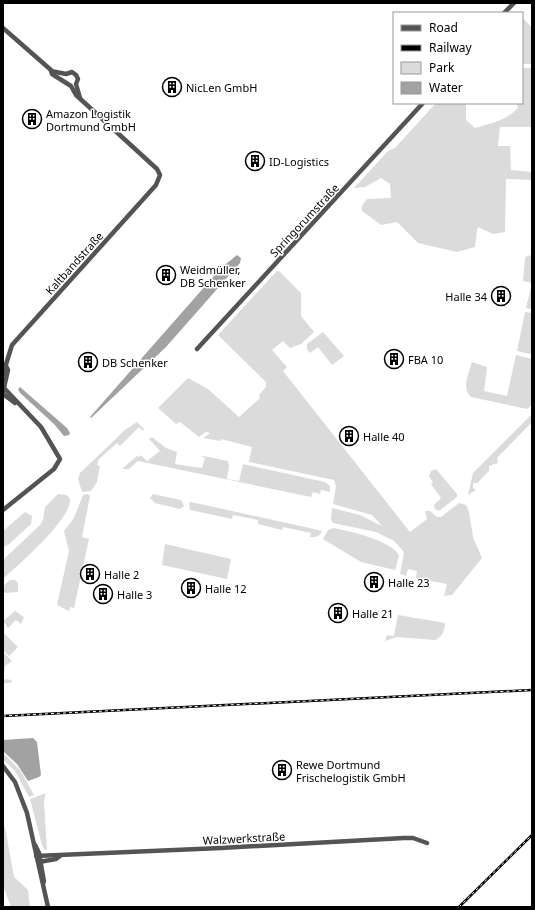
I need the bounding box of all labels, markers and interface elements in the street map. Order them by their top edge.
legend [393,12,523,104]
text: Road [429,19,458,36]
text: Railway [429,39,473,56]
text: Park [429,59,455,76]
building icon: NicLen GmbH [161,76,183,98]
text: Water [429,79,463,96]
place label: NicLen GmbH [186,80,257,95]
place label: Amazon Logistik Dortmund GmbH [46,106,136,134]
building icon: Amazon Logistik Dortmund GmbH [21,108,43,130]
building icon: ID-Logistics [244,150,266,172]
place label: ID-Logistics [269,154,329,169]
street label: Springorumstraße [266,180,342,260]
street label: Kaltbandstraße [42,229,106,297]
place label: Weidmüller, DB Schenker [180,262,246,290]
building icon: Weidmüller, DB Schenker [155,264,177,286]
building icon: Halle 34 [490,285,512,307]
place label: Halle 34 [445,289,488,304]
building icon: FBA 10 [383,348,405,370]
building icon: DB Schenker [77,351,99,373]
place label: FBA 10 [408,352,443,367]
place label: DB Schenker [102,355,168,370]
building icon: Halle 40 [338,425,360,447]
place label: Halle 40 [363,429,405,444]
building icon: Halle 2 [79,563,101,585]
place label: Halle 2 [104,567,139,582]
building icon: Halle 23 [363,571,385,593]
place label: Halle 23 [388,575,430,590]
building icon: Halle 12 [180,577,202,599]
place label: Halle 12 [205,581,247,596]
building icon: Halle 3 [92,583,114,605]
place label: Halle 3 [117,587,152,602]
building icon: Halle 21 [327,602,349,624]
place label: Halle 21 [352,606,394,621]
place label: Rewe Dortmund Frischelogistik GmbH [296,757,406,785]
building icon: Rewe Dortmund Frischelogistik GmbH [271,759,293,781]
street label: Walzwerkstraße [202,828,286,848]

